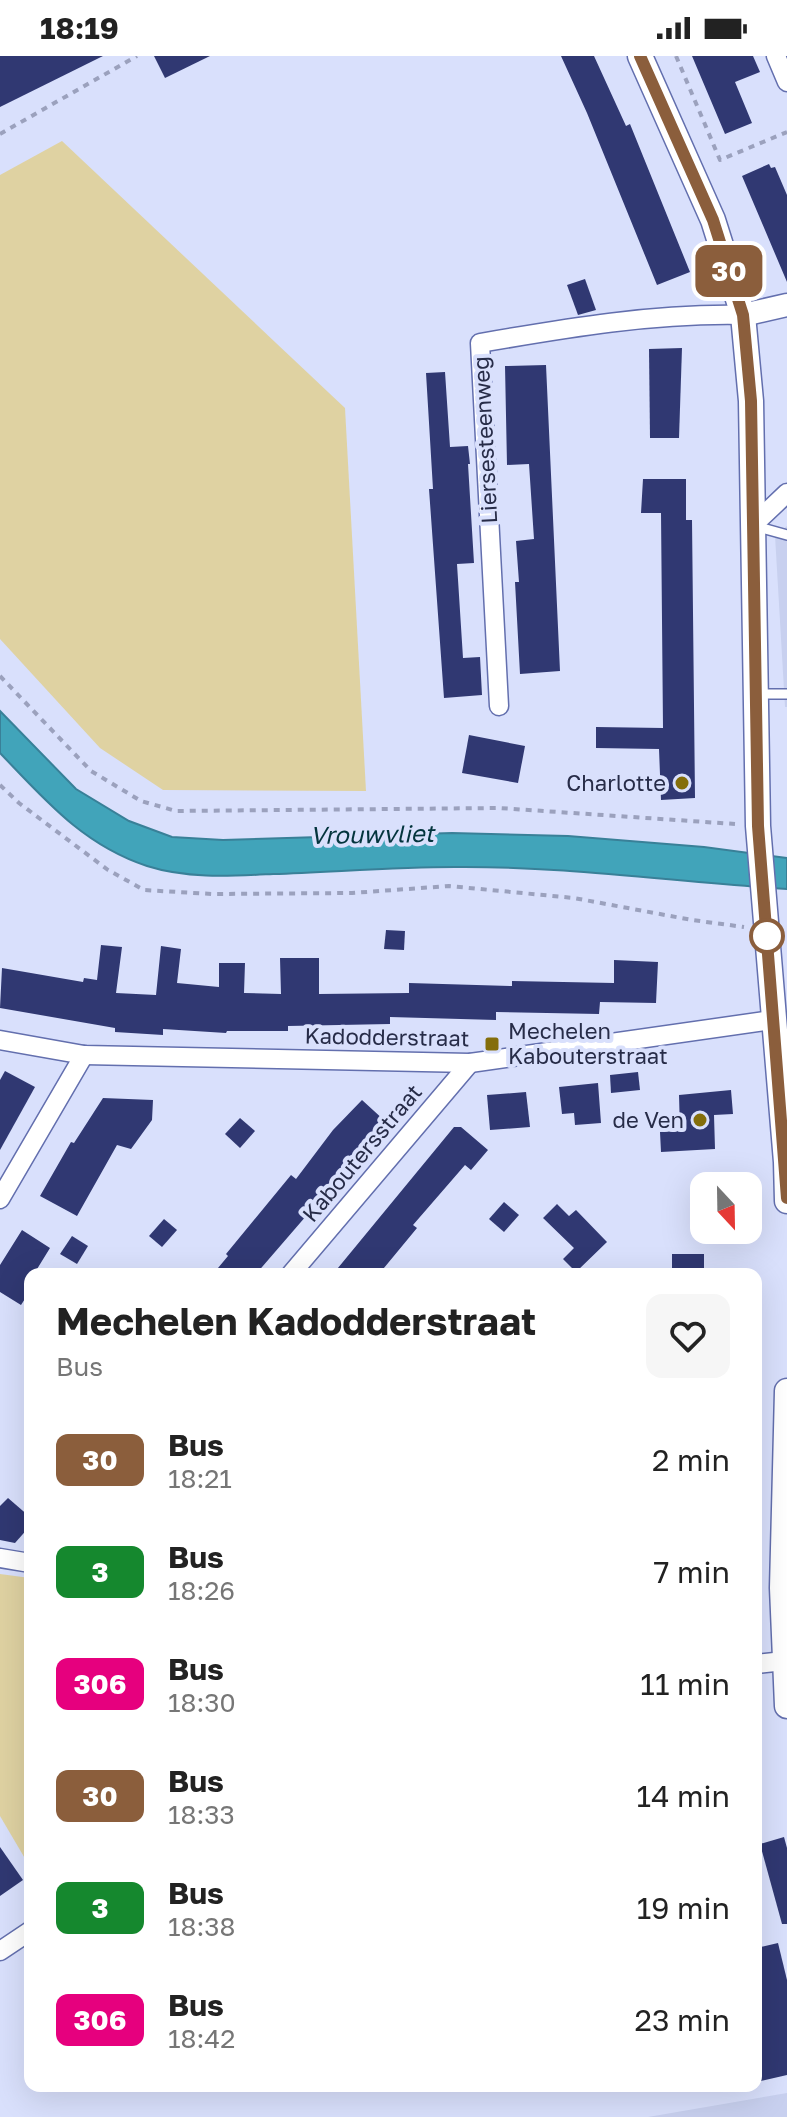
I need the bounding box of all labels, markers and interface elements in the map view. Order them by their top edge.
text: 18:19 [40,10,119,46]
line badge: 30 [693,245,765,297]
text: 30 [711,254,747,287]
street label: Liersesteenweg [467,356,502,524]
place label: Charlotte [566,769,666,796]
marker: Charlotte [673,774,691,792]
water label: Vrouwvliet [310,818,437,849]
unlabelled marker [750,919,784,953]
place label: Mechelen Kabouterstraat [508,1017,668,1069]
street label: Kadodderstraat [304,1022,470,1051]
marker: Mechelen Kabouterstraat [483,1035,501,1053]
street label: Kaboutersstraat [296,1078,427,1227]
place label: de Ven [612,1106,684,1133]
marker: de Ven [691,1111,709,1129]
north arrow [690,1172,762,1244]
map controls [690,1172,762,1244]
button: heart [646,1294,730,1378]
text: Mechelen Kadodderstraat [56,1298,536,1343]
text: Bus [56,1351,103,1382]
text: Bus [168,1427,224,1463]
text: 2 min [652,1442,730,1478]
text: 30 [82,1443,118,1476]
text: 18:21 [168,1463,232,1494]
text: Bus [168,1539,224,1575]
text: 7 min [654,1554,730,1590]
text: 3 [91,1555,109,1588]
text: 18:26 [168,1575,235,1606]
text: Bus [168,1651,224,1687]
text: 11 min [640,1666,730,1702]
text: 306 [73,1667,127,1700]
text: 18:30 [168,1687,236,1718]
text: Bus [168,1763,224,1799]
text: 14 min [637,1778,730,1814]
text: 30 [82,1779,118,1812]
text: 18:33 [168,1799,235,1830]
text: Bus [168,1875,224,1911]
text: 19 min [637,1890,730,1926]
text: 3 [91,1891,109,1924]
text: 18:38 [168,1911,235,1942]
text: Bus [168,1987,224,2023]
text: 23 min [635,2002,730,2038]
text: 306 [73,2003,127,2036]
text: 18:42 [168,2023,235,2054]

